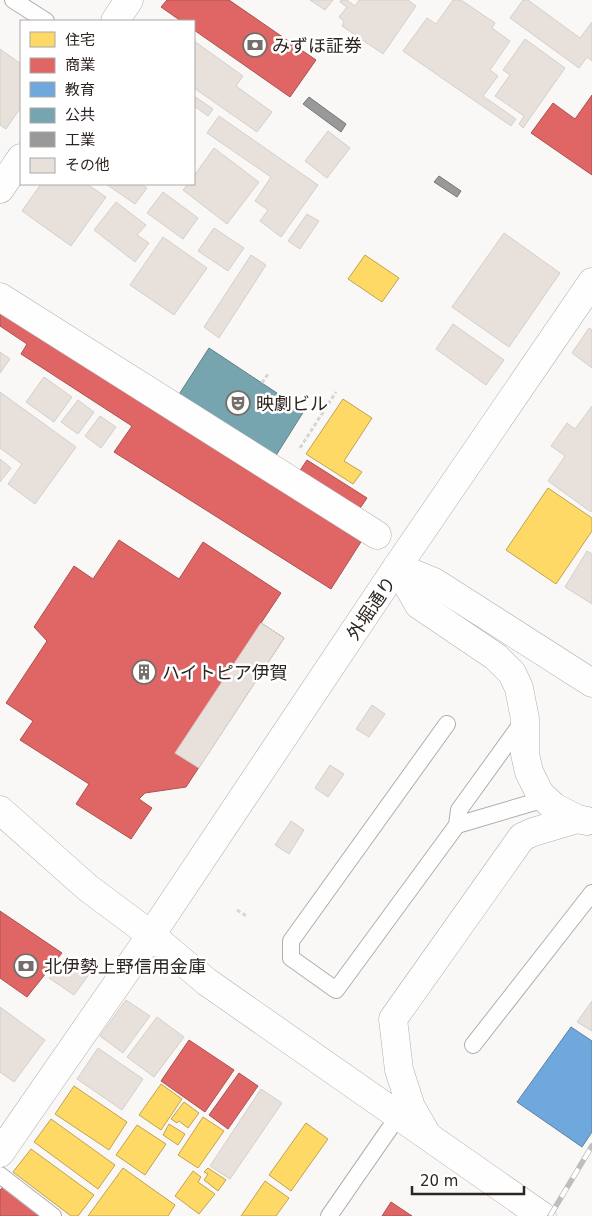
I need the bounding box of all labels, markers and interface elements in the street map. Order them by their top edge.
legend [20,20,195,185]
text: 住宅 [65,31,95,49]
bank icon: みずほ証券 [242,32,268,58]
place label: みずほ証券 [272,35,362,56]
text: 商業 [65,56,95,74]
text: 教育 [65,81,95,99]
text: 公共 [65,106,95,124]
text: 工業 [65,131,95,149]
text: その他 [65,156,110,174]
theatre icon: 映劇ビル [225,390,251,416]
place label: 映劇ビル [256,393,328,414]
street label: 外堀通り [342,572,400,644]
building icon: ハイトピア伊賀 [131,659,157,685]
place label: ハイトピア伊賀 [162,662,288,683]
bank icon: 北伊勢上野信用金庫 [13,953,39,979]
place label: 北伊勢上野信用金庫 [44,956,206,977]
scale bar [412,1164,524,1196]
text: 20 m [420,1172,458,1190]

